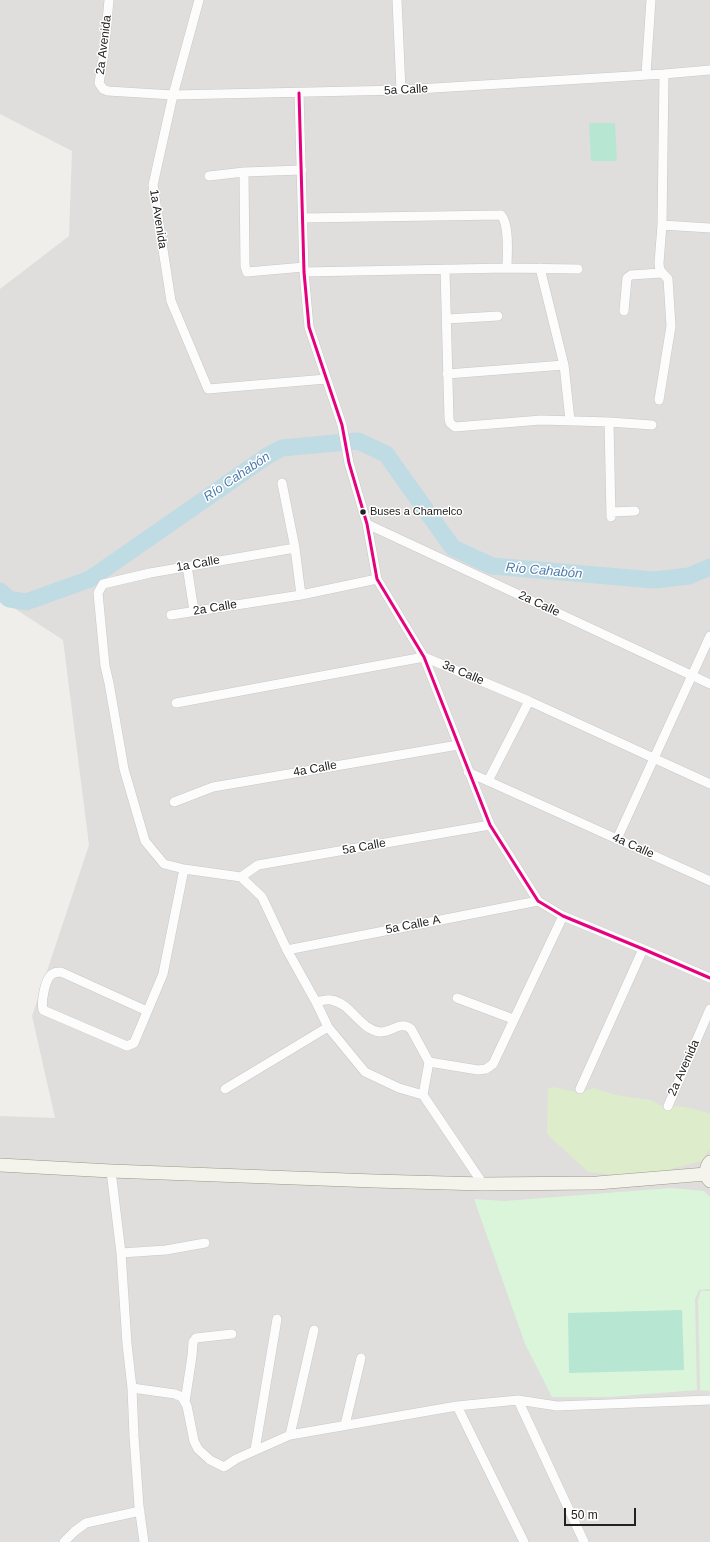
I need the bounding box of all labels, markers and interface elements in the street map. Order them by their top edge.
street label: 2a Avenida [93,14,115,76]
street label: 5a Calle [384,82,428,98]
street label: 1a Avenida [146,188,170,250]
water label: Río Cahabón [201,449,273,505]
place label: Buses a Chamelco [370,505,462,519]
marker: Buses a Chamelco [358,507,368,517]
street label: 1a Calle [175,553,221,575]
water label: Río Cahabón [505,560,583,582]
street label: 2a Calle [516,588,562,620]
street label: 2a Calle [192,597,238,619]
street label: 3a Calle [440,658,486,688]
street label: 4a Calle [292,758,338,780]
street label: 4a Calle [610,830,656,862]
street label: 5a Calle [341,836,387,858]
street label: 5a Calle A [384,913,442,937]
street label: 2a Avenida [665,1038,703,1098]
scale bar [566,1500,638,1526]
text: 50 m [571,1508,598,1522]

